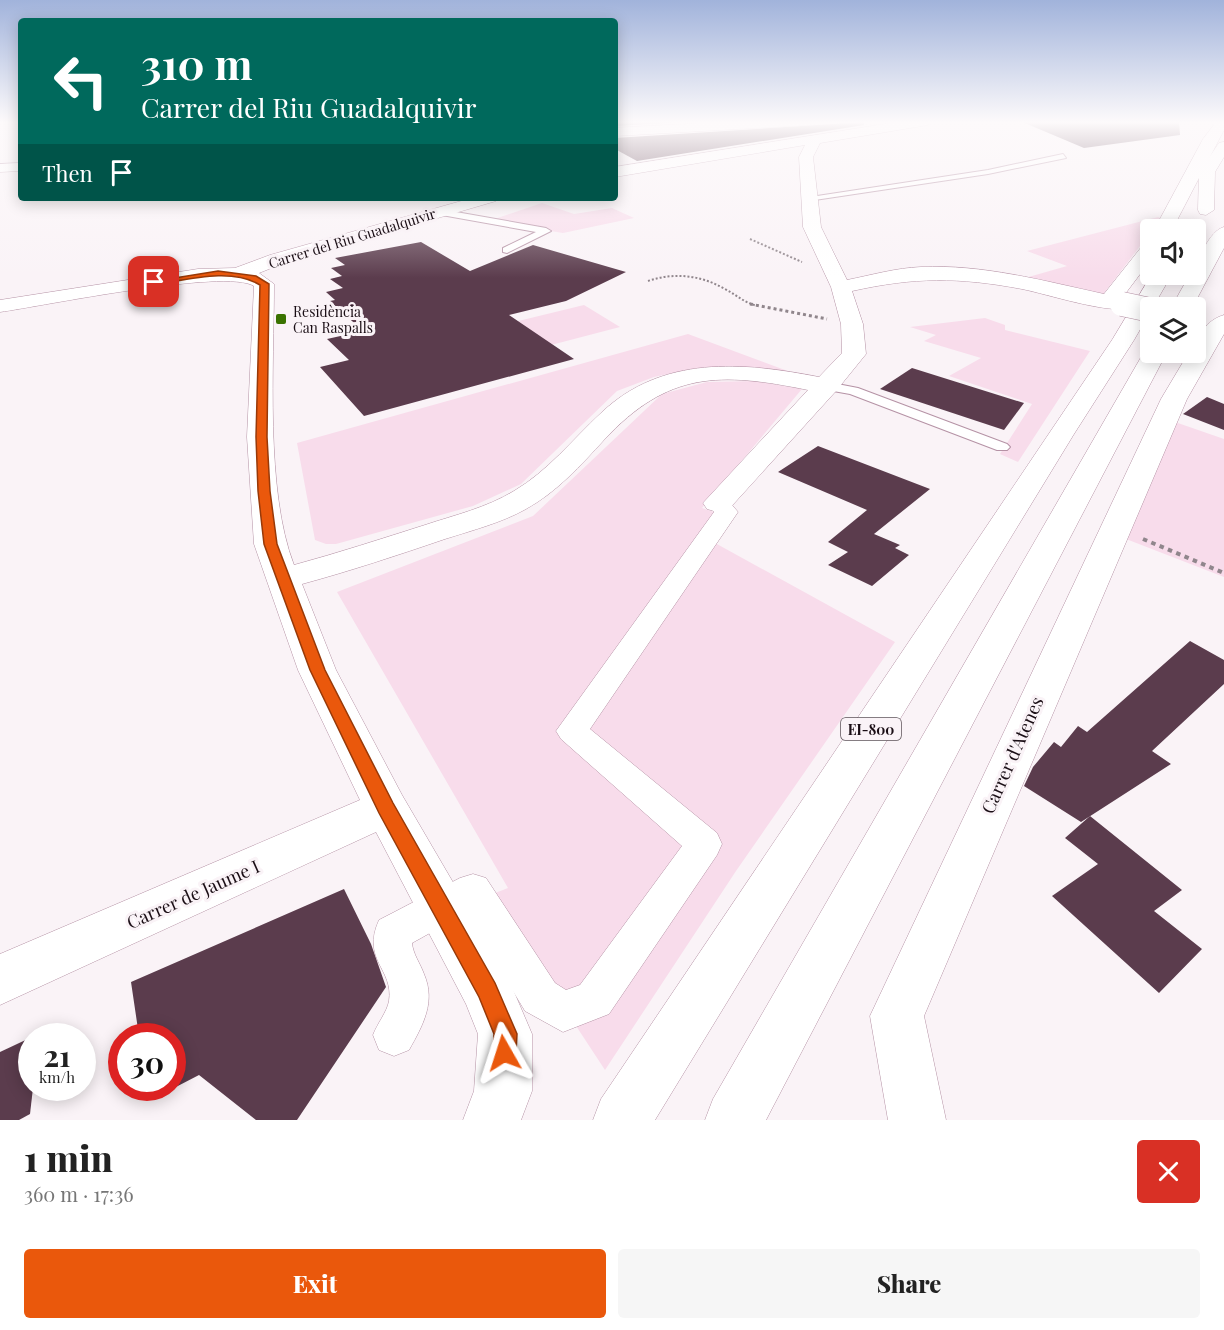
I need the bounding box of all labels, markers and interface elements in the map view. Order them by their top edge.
text: 310 m [141,35,252,91]
icon: left [42,42,120,120]
text: Carrer del Riu Guadalquivir [141,89,477,125]
icon: arrive [105,156,138,189]
text: Then [42,158,93,188]
street label: Carrer del Riu Guadalquivir [266,203,439,273]
map controls [1140,219,1206,363]
button: sound [1140,219,1206,285]
pin [128,256,179,307]
icon: arrive [137,265,170,298]
button: layers [1140,297,1206,363]
place label: Residència Can Raspalls [293,302,373,337]
marker: Residència Can Raspalls [274,312,288,326]
street label: Carrer d'Atenes [975,693,1049,817]
road number: EI-800 [841,718,901,740]
street label: Carrer de Jaume I [123,854,263,934]
position arrow [472,1021,536,1085]
speed limit sign: 30 [108,1023,186,1101]
text: 21 [43,1035,71,1075]
text: km/h [39,1067,75,1087]
text: 1 min [24,1133,113,1181]
button: close [1137,1140,1200,1203]
text: 360 m · 17:36 [24,1180,134,1207]
button: Exit [24,1249,606,1318]
button: Share [618,1249,1200,1318]

